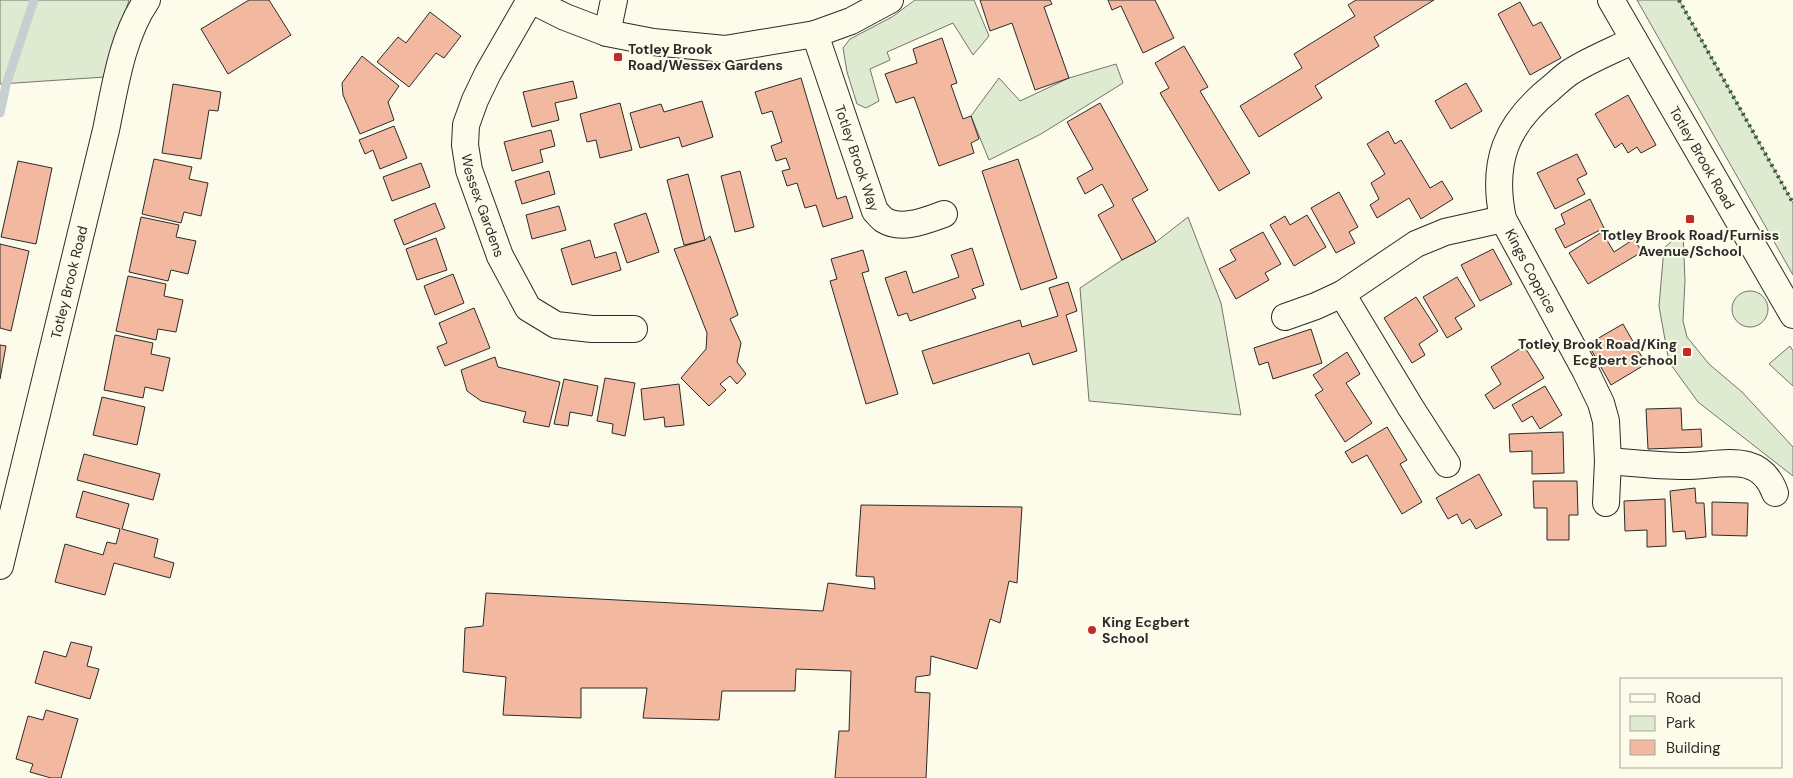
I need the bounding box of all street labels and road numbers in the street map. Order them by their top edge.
street label: Totley Brook Way [831,102,884,214]
street label: Totley Brook Road [1665,103,1739,212]
street label: Wessex Gardens [458,153,509,260]
street label: Totley Brook Road [47,224,91,341]
street label: Kings Coppice [1501,226,1561,316]

